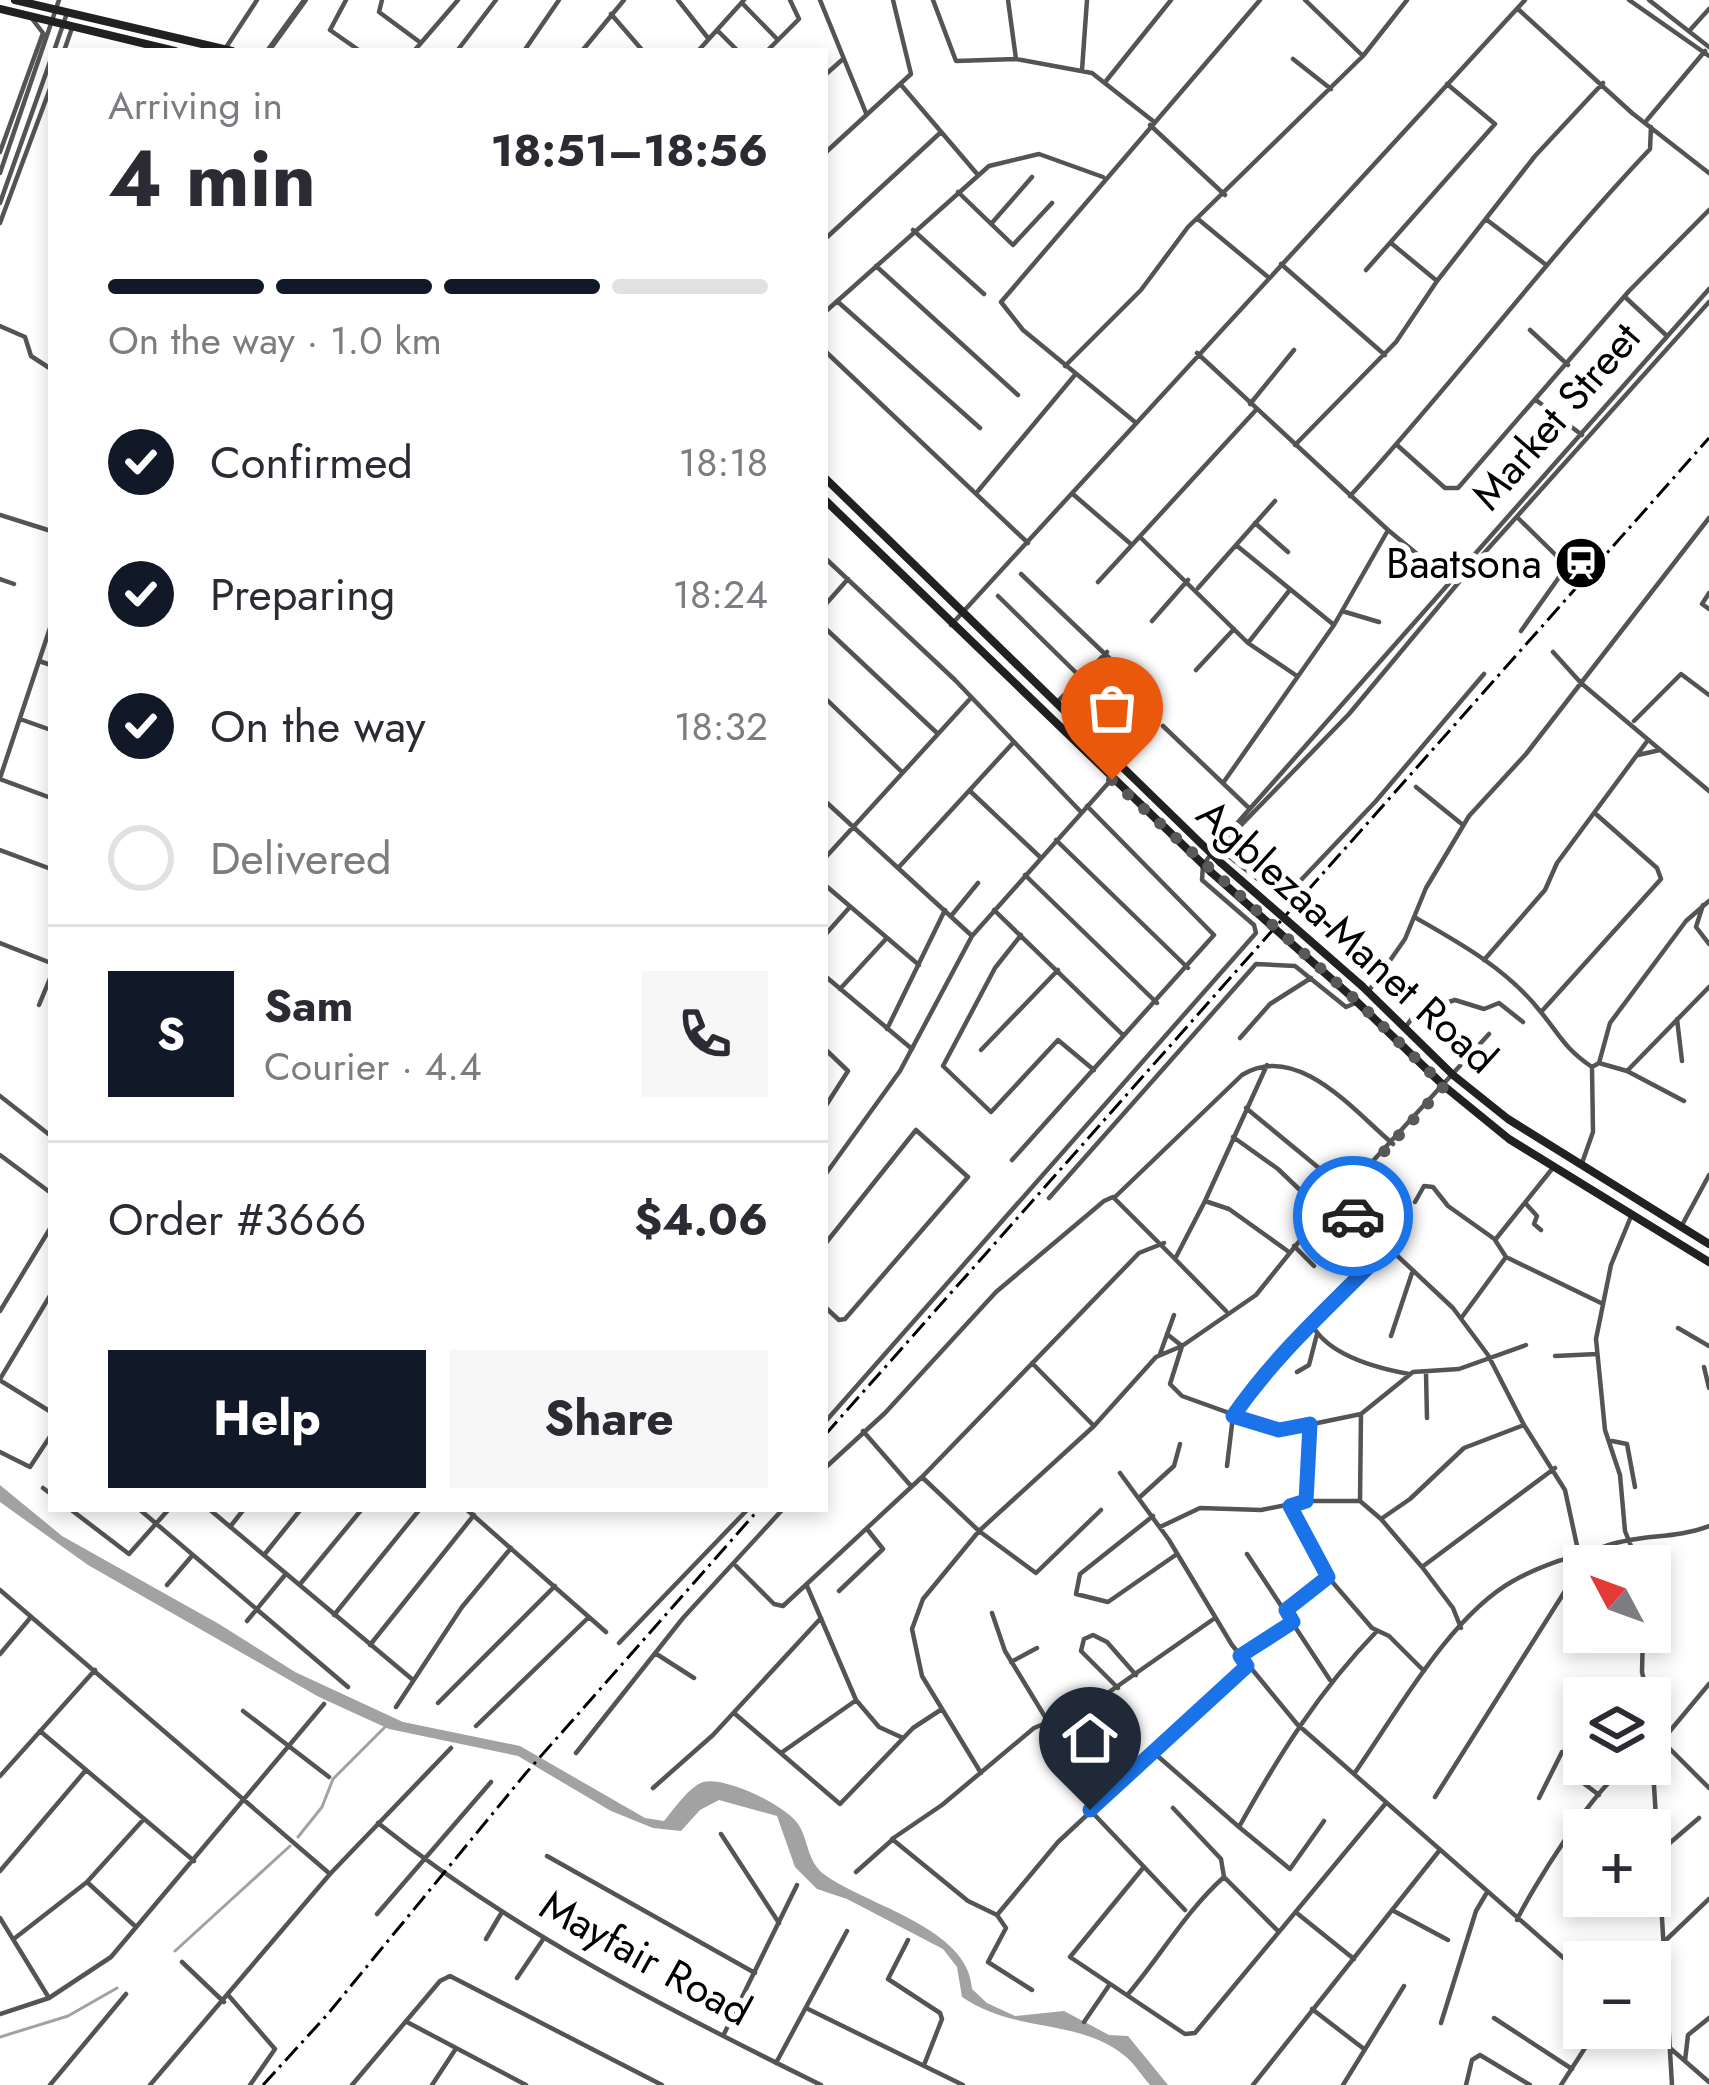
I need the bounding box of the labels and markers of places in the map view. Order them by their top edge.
place label: Baatsona [1386,533,1542,594]
station icon: Baatsona [1553,535,1609,591]
pin [1061,657,1163,780]
pin [1039,1687,1141,1810]

